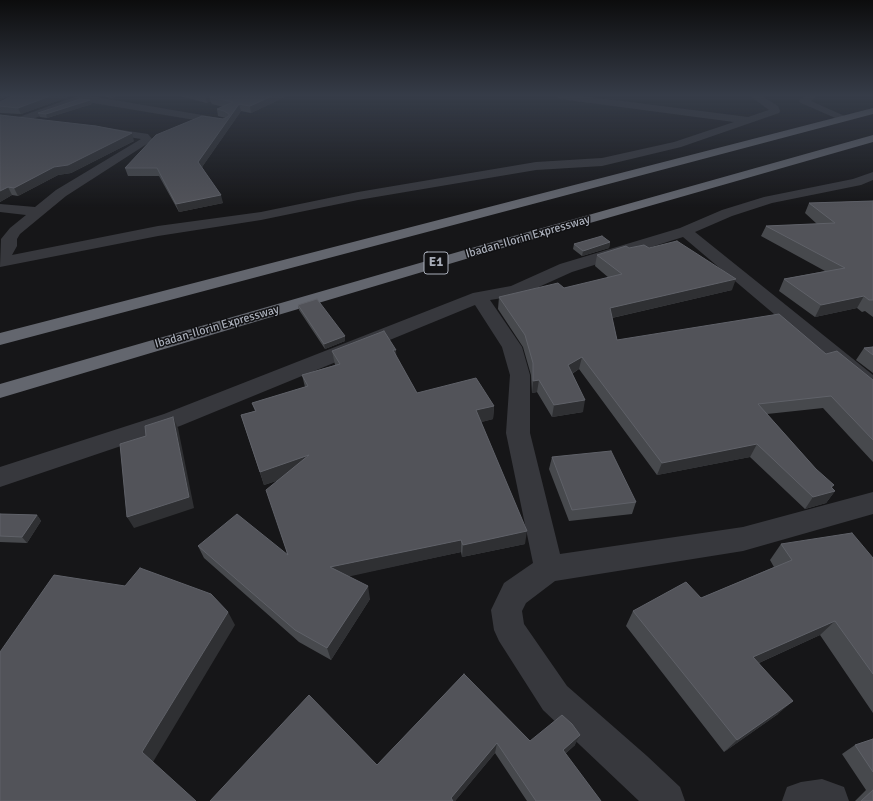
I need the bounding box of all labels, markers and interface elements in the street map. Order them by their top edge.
street label: Ibadan-Ilorin Expressway [464,212,592,262]
road number: E1 [424,252,448,274]
street label: Ibadan-Ilorin Expressway [153,302,281,352]

